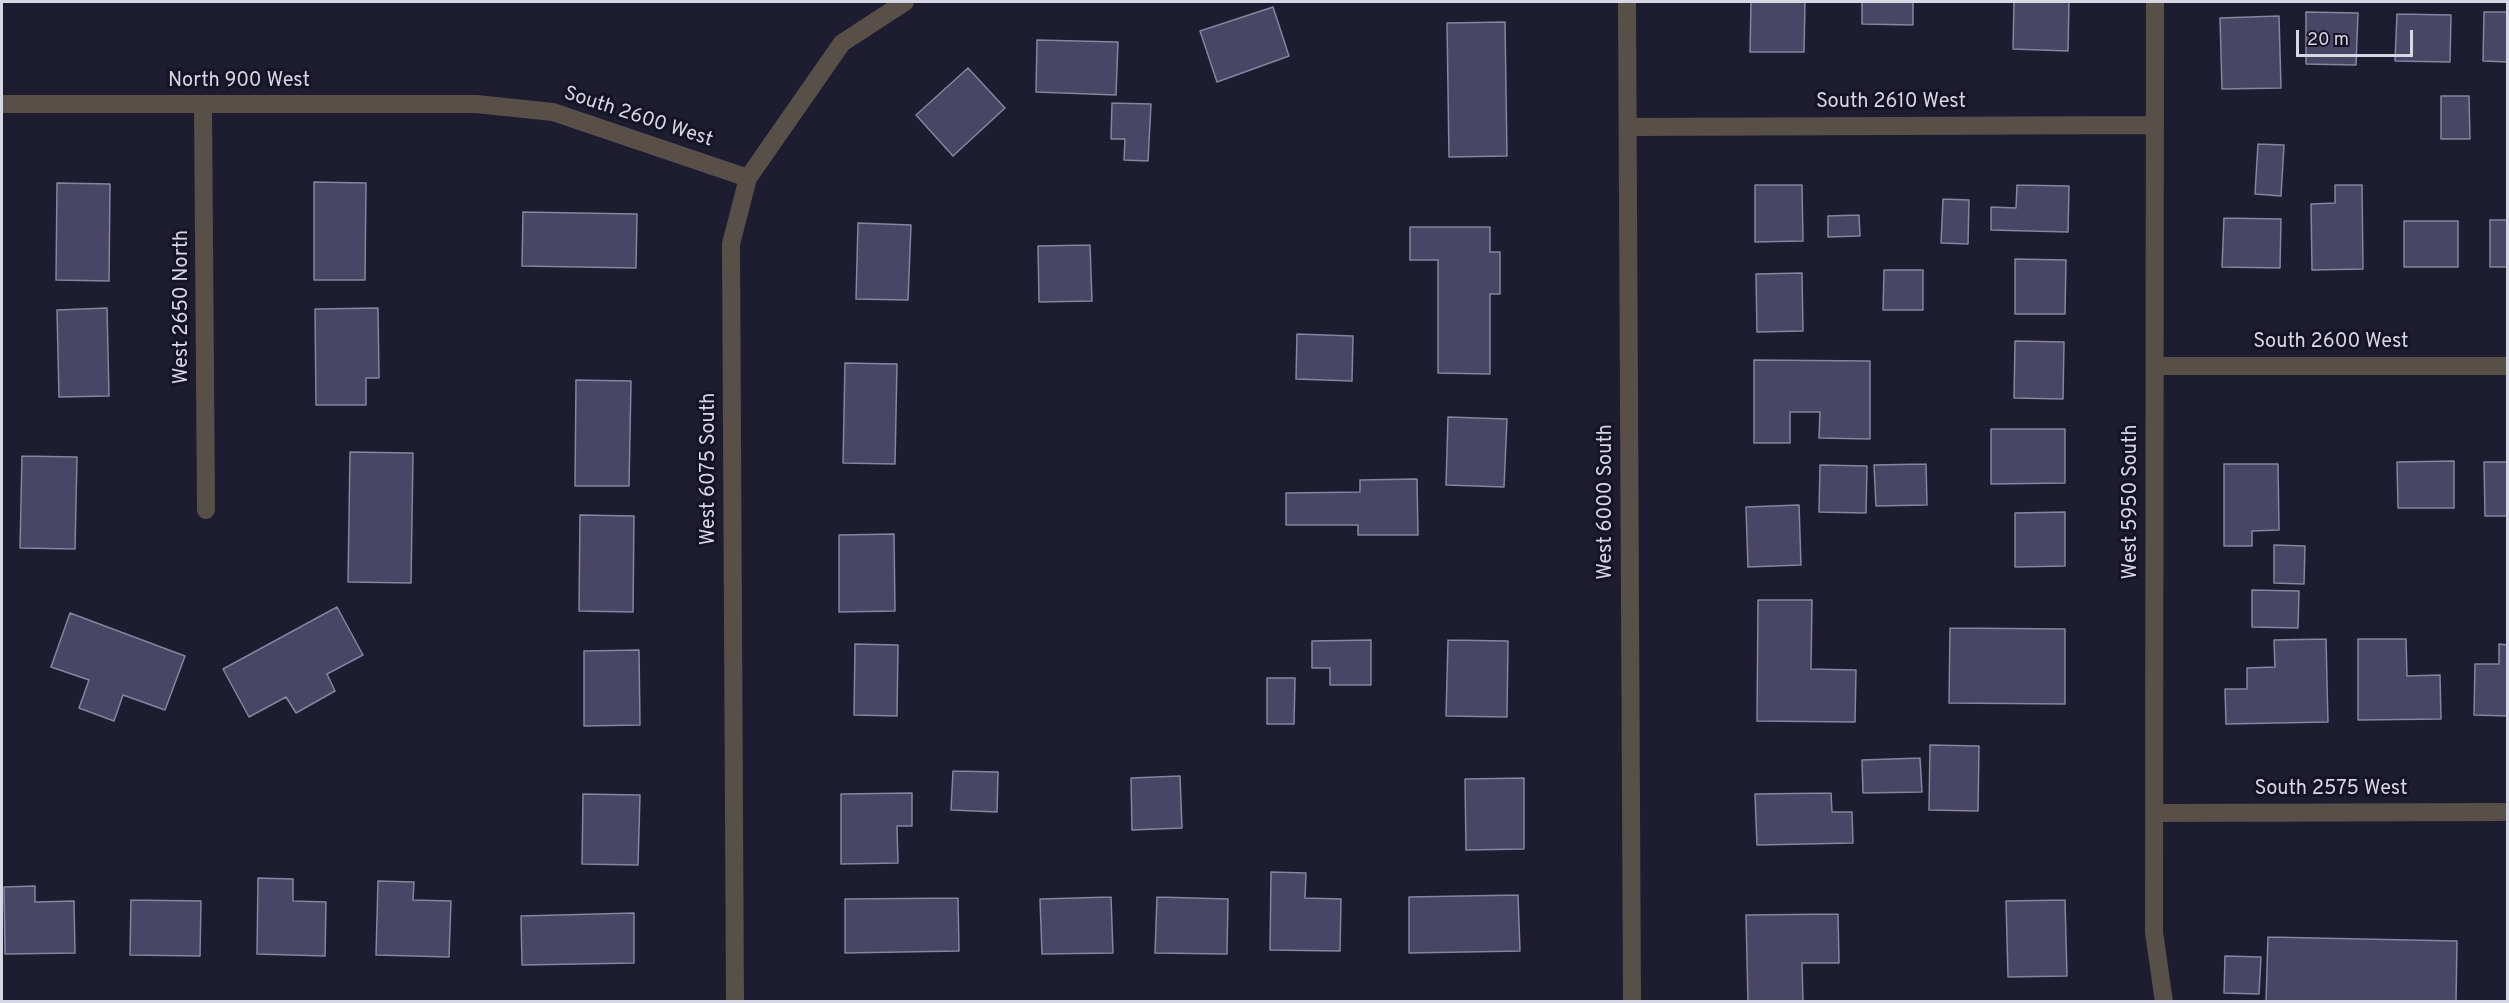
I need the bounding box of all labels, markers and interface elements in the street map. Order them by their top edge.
scale bar [2299,18,2416,56]
text: 20 m [2307,29,2349,52]
street label: North 900 West [168,70,310,94]
street label: South 2600 West [560,83,716,153]
street label: South 2610 West [1816,91,1966,115]
street label: West 2650 North [171,230,195,384]
street label: South 2600 West [2253,331,2409,355]
street label: West 6075 South [698,393,722,545]
street label: West 6000 South [1595,424,1619,580]
street label: West 5950 South [2120,425,2144,579]
street label: South 2575 West [2255,778,2407,802]

